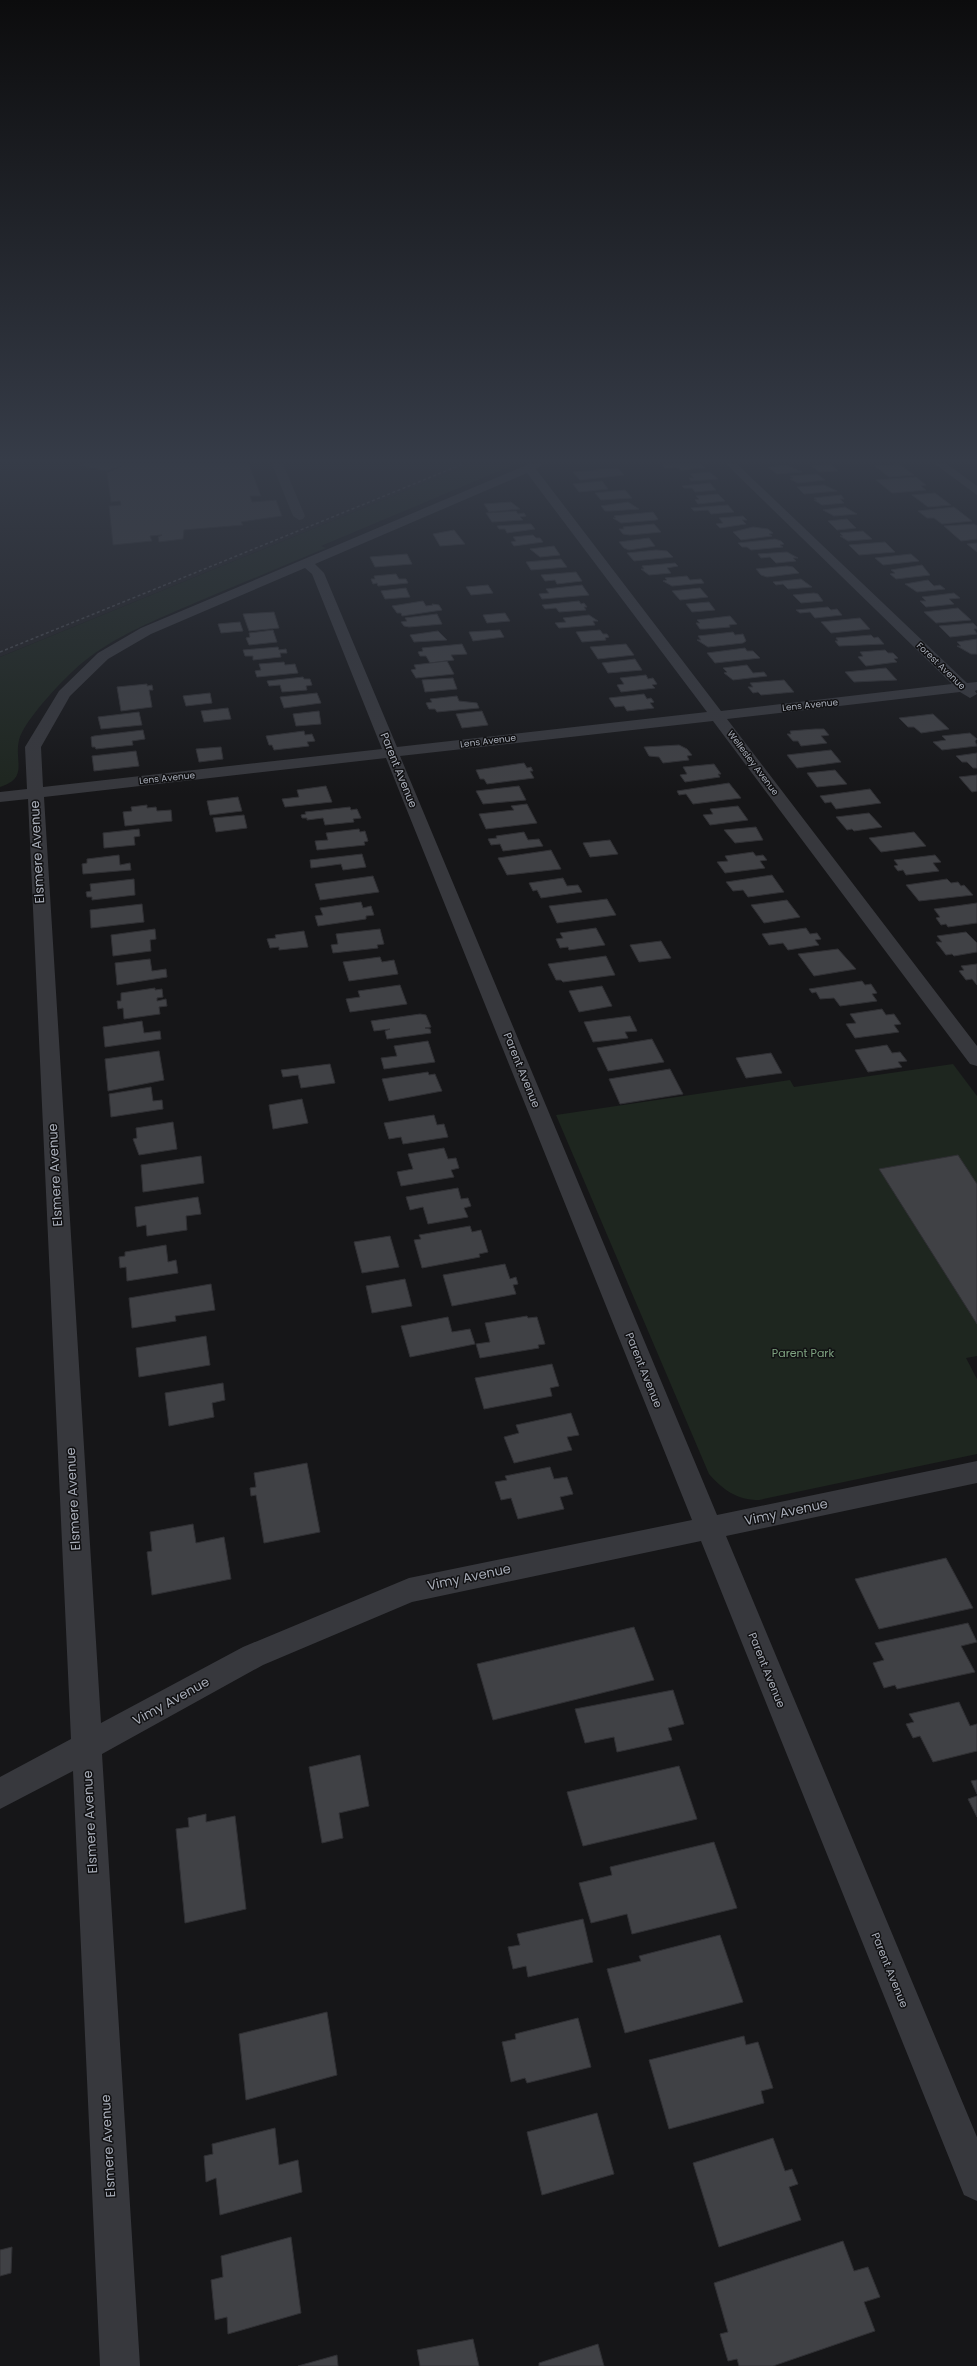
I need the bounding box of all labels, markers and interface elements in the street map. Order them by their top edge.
street label: Forest Avenue [914,640,968,693]
street label: Lens Avenue [781,696,839,714]
street label: Wellesley Avenue [725,728,782,798]
street label: Parent Avenue [377,730,421,810]
street label: Lens Avenue [459,732,517,750]
street label: Lens Avenue [138,769,196,787]
street label: Elsmere Avenue [25,800,49,904]
street label: Parent Avenue [500,1030,544,1110]
street label: Elsmere Avenue [43,1123,67,1227]
street label: Parent Avenue [622,1330,666,1410]
park label: Parent Park [772,1345,834,1361]
street label: Elsmere Avenue [61,1447,85,1551]
street label: Vimy Avenue [742,1494,830,1530]
street label: Vimy Avenue [425,1559,513,1595]
street label: Parent Avenue [745,1630,789,1710]
street label: Vimy Avenue [129,1672,213,1730]
street label: Elsmere Avenue [78,1770,102,1874]
street label: Parent Avenue [868,1930,912,2010]
street label: Elsmere Avenue [96,2094,120,2198]

